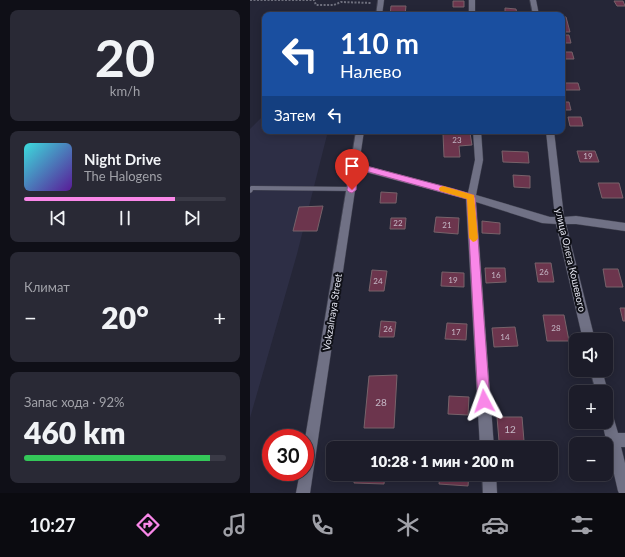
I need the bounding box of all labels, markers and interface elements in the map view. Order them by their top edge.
text: 20 [95,26,155,88]
text: 110 m [340,26,419,60]
icon: left [274,28,326,80]
text: Налево [340,60,402,82]
text: km/h [110,83,140,99]
icon: left [324,104,346,126]
text: Затем [274,106,316,124]
house number: 23 [452,135,462,145]
pin [335,149,369,190]
text: Night Drive [84,150,161,168]
house number: 19 [583,151,593,161]
icon: arrive [341,155,363,177]
text: The Halogens [84,168,162,184]
icon: previous [47,207,69,229]
icon: pause [114,207,136,229]
icon: next [181,207,203,229]
street label: улица Олега Кошевого [553,207,589,313]
house number: 22 [393,218,403,228]
house number: 21 [442,220,452,230]
house number: 26 [539,267,549,277]
house number: 16 [491,270,501,280]
street label: Vokzalnaya Street [320,272,344,351]
house number: 19 [448,275,458,285]
house number: 24 [373,276,383,286]
text: Климат [24,279,70,295]
text: 20° [101,299,149,335]
text: − [24,304,37,331]
text: + [213,304,226,331]
house number: 28 [551,323,561,333]
house number: 26 [383,324,393,334]
house number: 17 [451,327,461,337]
house number: 14 [500,332,510,342]
map controls [569,333,613,481]
button: sound [569,333,613,377]
position arrow [463,380,505,422]
button: + [569,385,613,429]
text: Запас хода · 92% [24,394,125,410]
house number: 28 [375,396,387,408]
text: 460 km [24,414,125,450]
house number: 12 [504,423,516,435]
speed limit sign: 30 [262,429,314,481]
button: − [569,437,613,481]
text: 10:28 · 1 мин · 200 m [370,452,514,470]
icon: directions [134,511,162,539]
icon: music [221,511,249,539]
icon: phone [308,511,336,539]
icon: climate [394,511,422,539]
icon: car [481,511,509,539]
icon: filters [568,511,596,539]
text: 10:27 [29,514,76,536]

